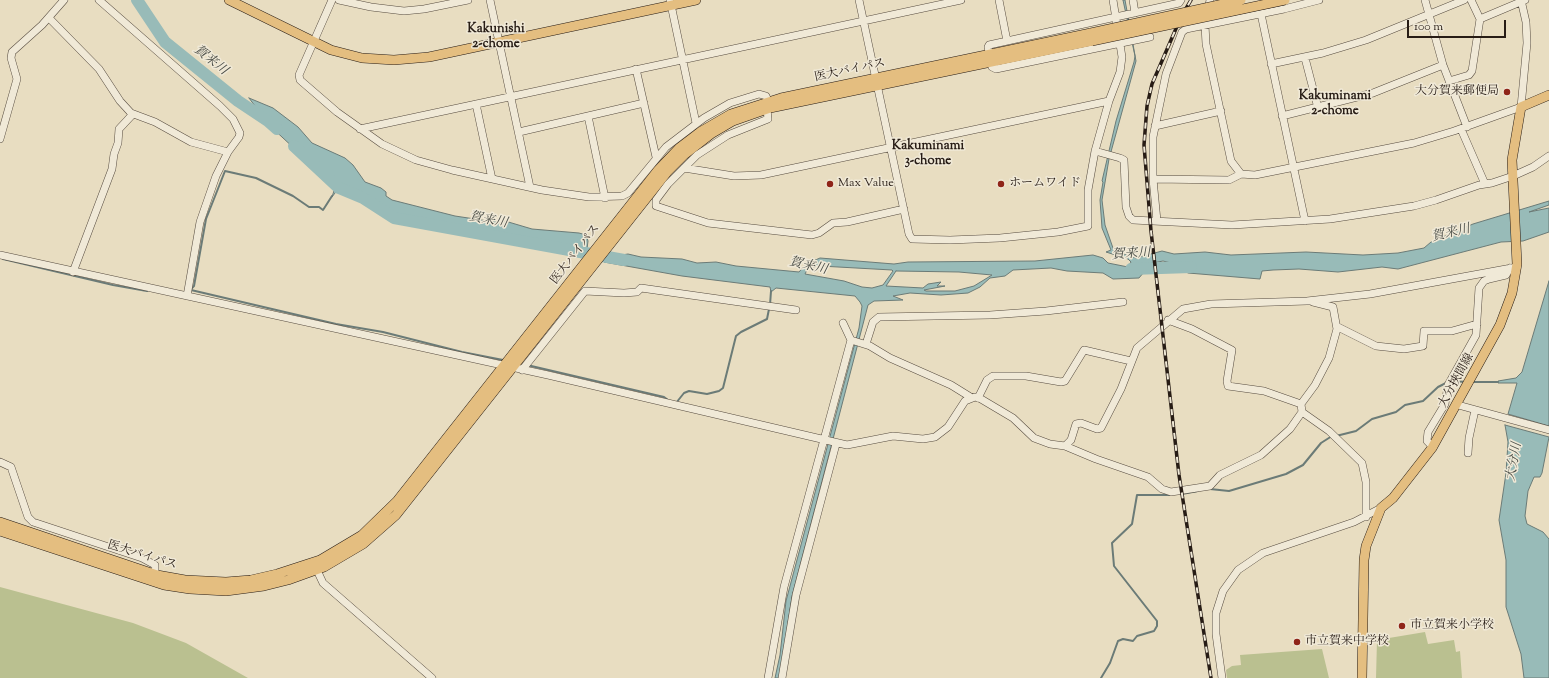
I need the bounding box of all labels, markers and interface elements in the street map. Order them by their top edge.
scale bar [1409,12,1508,38]
text: 100 m [1414,18,1443,36]
district label: Kakunishi 2-chome [467,22,525,53]
water label: 賀来川 [190,43,230,79]
street label: 医大バイパス [813,56,887,86]
place label: 大分賀来郵便局 [1415,85,1499,99]
marker: 大分賀来郵便局 [1502,87,1512,97]
district label: Kakuminami 2-chome [1299,89,1371,120]
district label: Kakuminami 3-chome [892,139,964,170]
place label: Max Value [838,177,894,191]
place label: ホームワイド [1009,177,1081,191]
marker: Max Value [825,179,835,189]
marker: ホームワイド [996,179,1006,189]
water label: 賀来川 [467,210,509,232]
street label: 医大バイパス [548,222,604,288]
water label: 賀来川 [1430,222,1472,246]
water label: 賀来川 [1111,246,1151,264]
water label: 賀来川 [787,255,829,279]
street label: 大分挾間線 [1436,351,1478,411]
water label: 大分川 [1504,441,1526,483]
street label: 医大バイパス [105,539,179,573]
place label: 市立賀来小学校 [1410,619,1494,633]
marker: 市立賀来小学校 [1397,621,1407,631]
place label: 市立賀来中学校 [1305,635,1389,649]
marker: 市立賀来中学校 [1292,637,1302,647]

